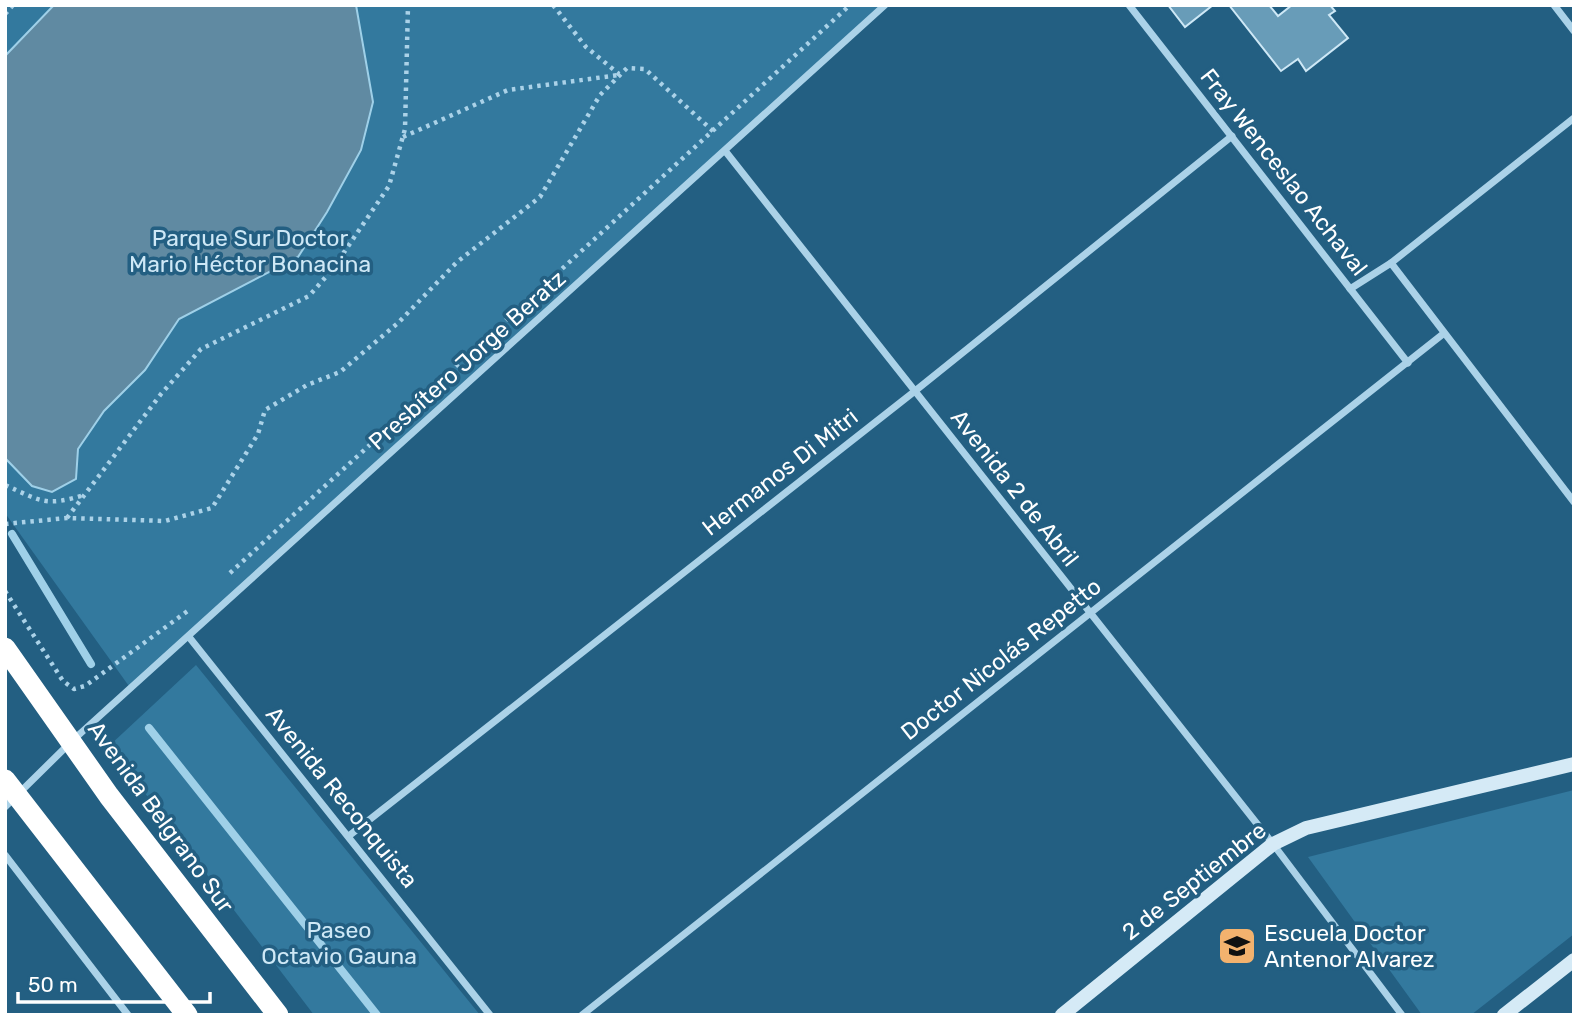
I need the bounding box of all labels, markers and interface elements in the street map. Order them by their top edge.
street label: Fray Wenceslao Achaval [1194,63,1374,281]
park label: Parque Sur Doctor Mario Héctor Bonacina [129,224,371,278]
street label: Presbítero Jorge Beratz [363,264,571,456]
street label: Hermanos Di Mitri [697,403,863,541]
street label: Avenida 2 de Abril [945,404,1085,572]
street label: Doctor Nicolás Repetto [895,572,1107,746]
street label: Avenida Reconquista [260,701,424,893]
street label: Avenida Belgrano Sur [82,716,240,918]
street label: 2 de Septiembre [1116,816,1272,946]
park label: Paseo Octavio Gauna [261,916,417,970]
place label: Escuela Doctor Antenor Alvarez [1264,919,1435,973]
school or university icon: Escuela Doctor Antenor Alvarez [1216,925,1258,967]
scale bar [18,960,210,1004]
text: 50 m [28,972,78,997]

